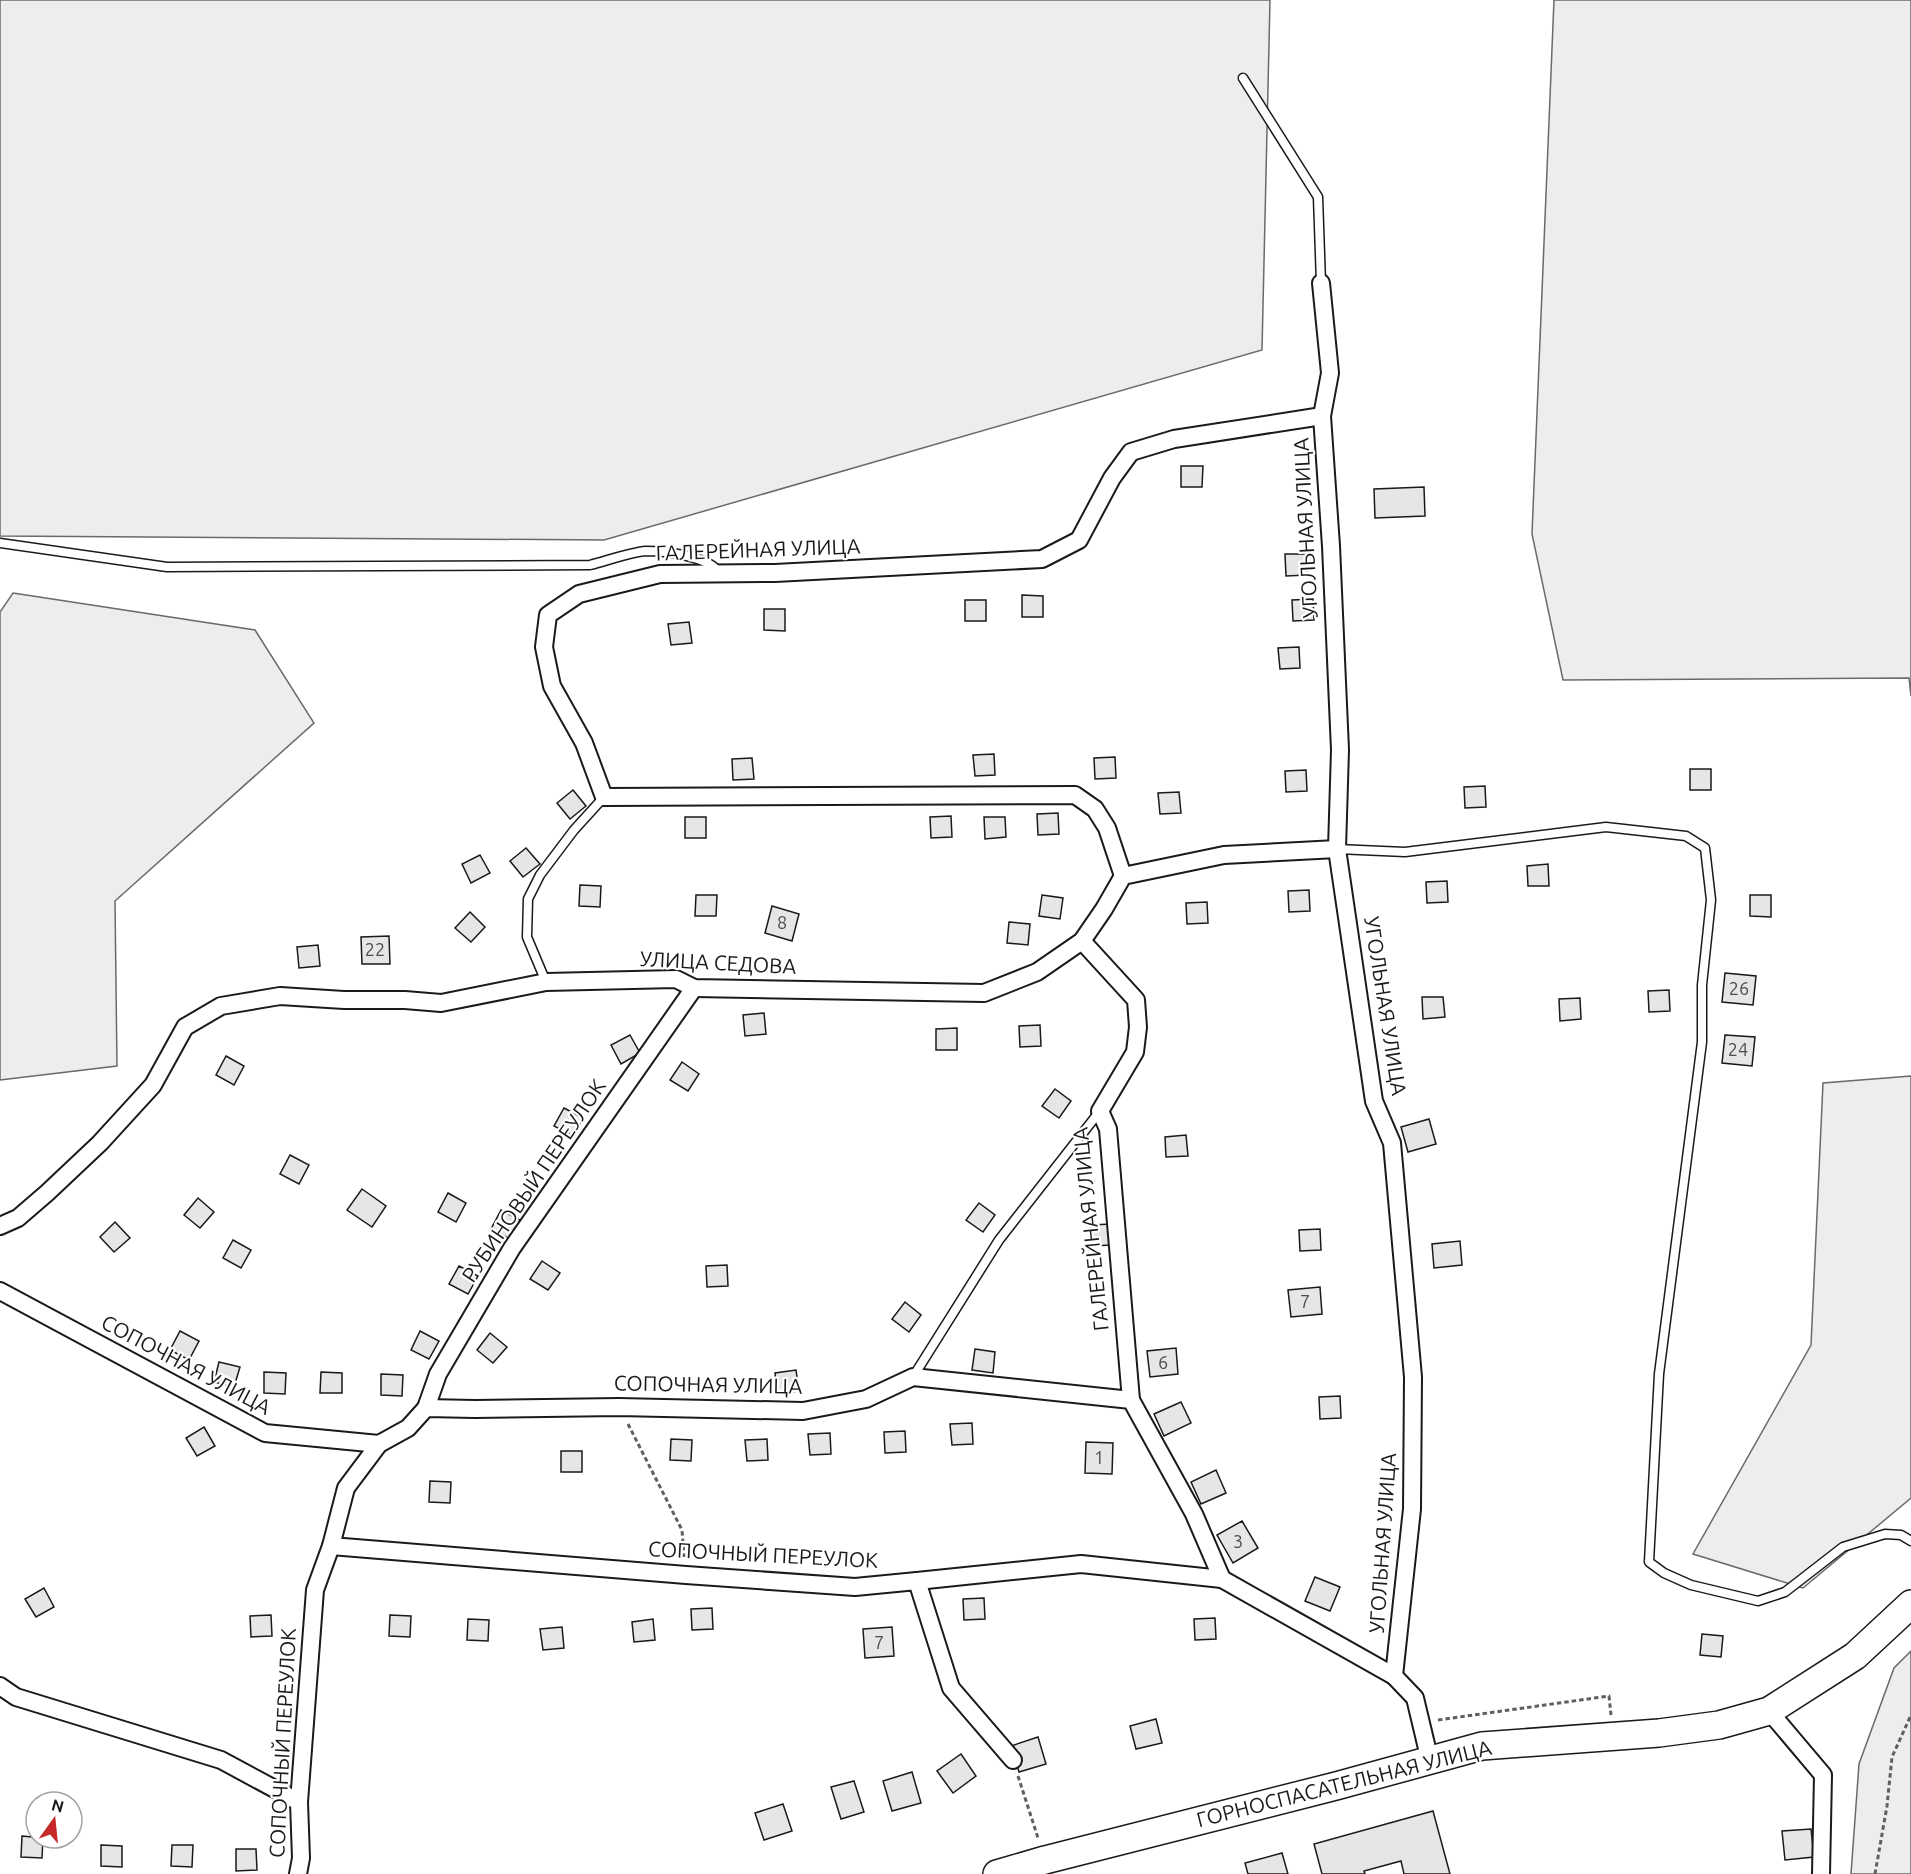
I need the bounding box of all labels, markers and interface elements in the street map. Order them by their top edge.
street label: УГОЛЬНАЯ УЛИЦА [1288,437,1322,619]
street label: ГАЛЕРЕЙНАЯ УЛИЦА [655,533,861,565]
house number: 8 [777,912,787,932]
street label: УГОЛЬНАЯ УЛИЦА [1360,915,1412,1097]
house number: 22 [365,939,385,959]
street label: УЛИЦА СЕДОВА [639,946,797,978]
house number: 26 [1729,978,1749,998]
house number: 24 [1728,1039,1748,1059]
street label: РУБИНОВЫЙ ПЕРЕУЛОК [456,1074,610,1286]
street label: ГАЛЕРЕЙНАЯ УЛИЦА [1067,1126,1113,1332]
house number: 7 [1300,1291,1310,1311]
street label: СОПОЧНАЯ УЛИЦА [98,1309,276,1419]
house number: 6 [1158,1352,1168,1372]
street label: СОПОЧНАЯ УЛИЦА [614,1370,803,1398]
house number: 1 [1094,1447,1104,1467]
street label: УГОЛЬНАЯ УЛИЦА [1364,1452,1400,1634]
house number: 3 [1233,1531,1243,1551]
street label: СОПОЧНЫЙ ПЕРЕУЛОК [648,1536,879,1572]
street label: СОПОЧНЫЙ ПЕРЕУЛОК [264,1627,300,1858]
house number: 7 [874,1632,884,1652]
street label: ГОРНОСПАСАТЕЛЬНАЯ УЛИЦА [1194,1735,1494,1831]
north arrow [24,1790,84,1850]
text: N [50,1795,66,1816]

